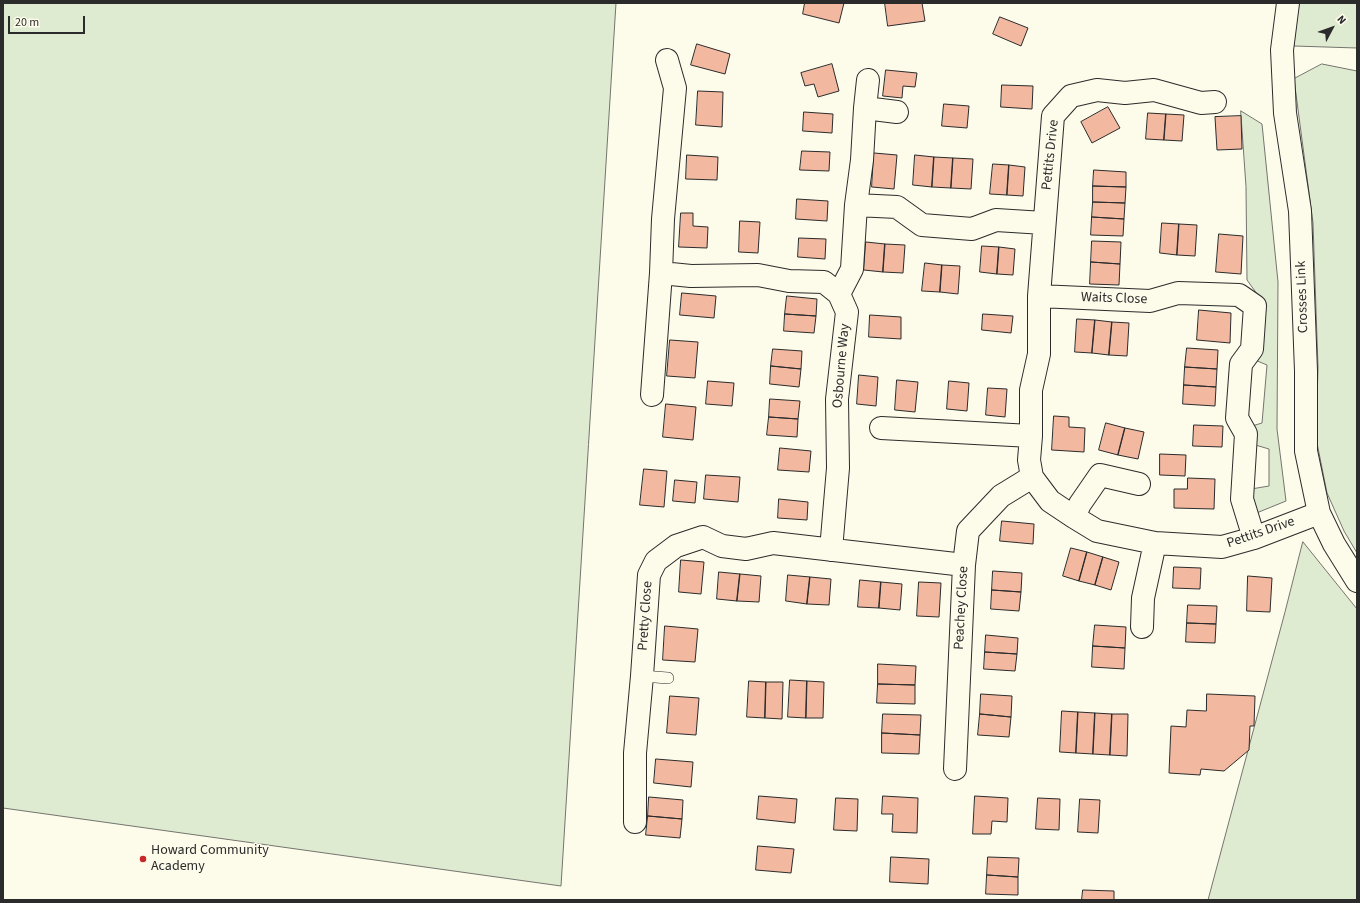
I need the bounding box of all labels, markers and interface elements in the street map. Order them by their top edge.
scale bar [10,8,87,34]
north arrow [1312,8,1352,48]
text: N [1333,12,1349,27]
text: 20 m [15,14,39,31]
street label: Pettits Drive [1039,119,1063,191]
street label: Crosses Link [1293,261,1313,333]
street label: Waits Close [1080,289,1148,309]
street label: Osbourne Way [830,323,854,409]
street label: Pettits Drive [1225,514,1297,552]
street label: Peachey Close [951,566,973,650]
street label: Pretty Close [635,581,657,651]
place label: Howard Community Academy [151,843,269,876]
marker: Howard Community Academy [138,854,148,864]

